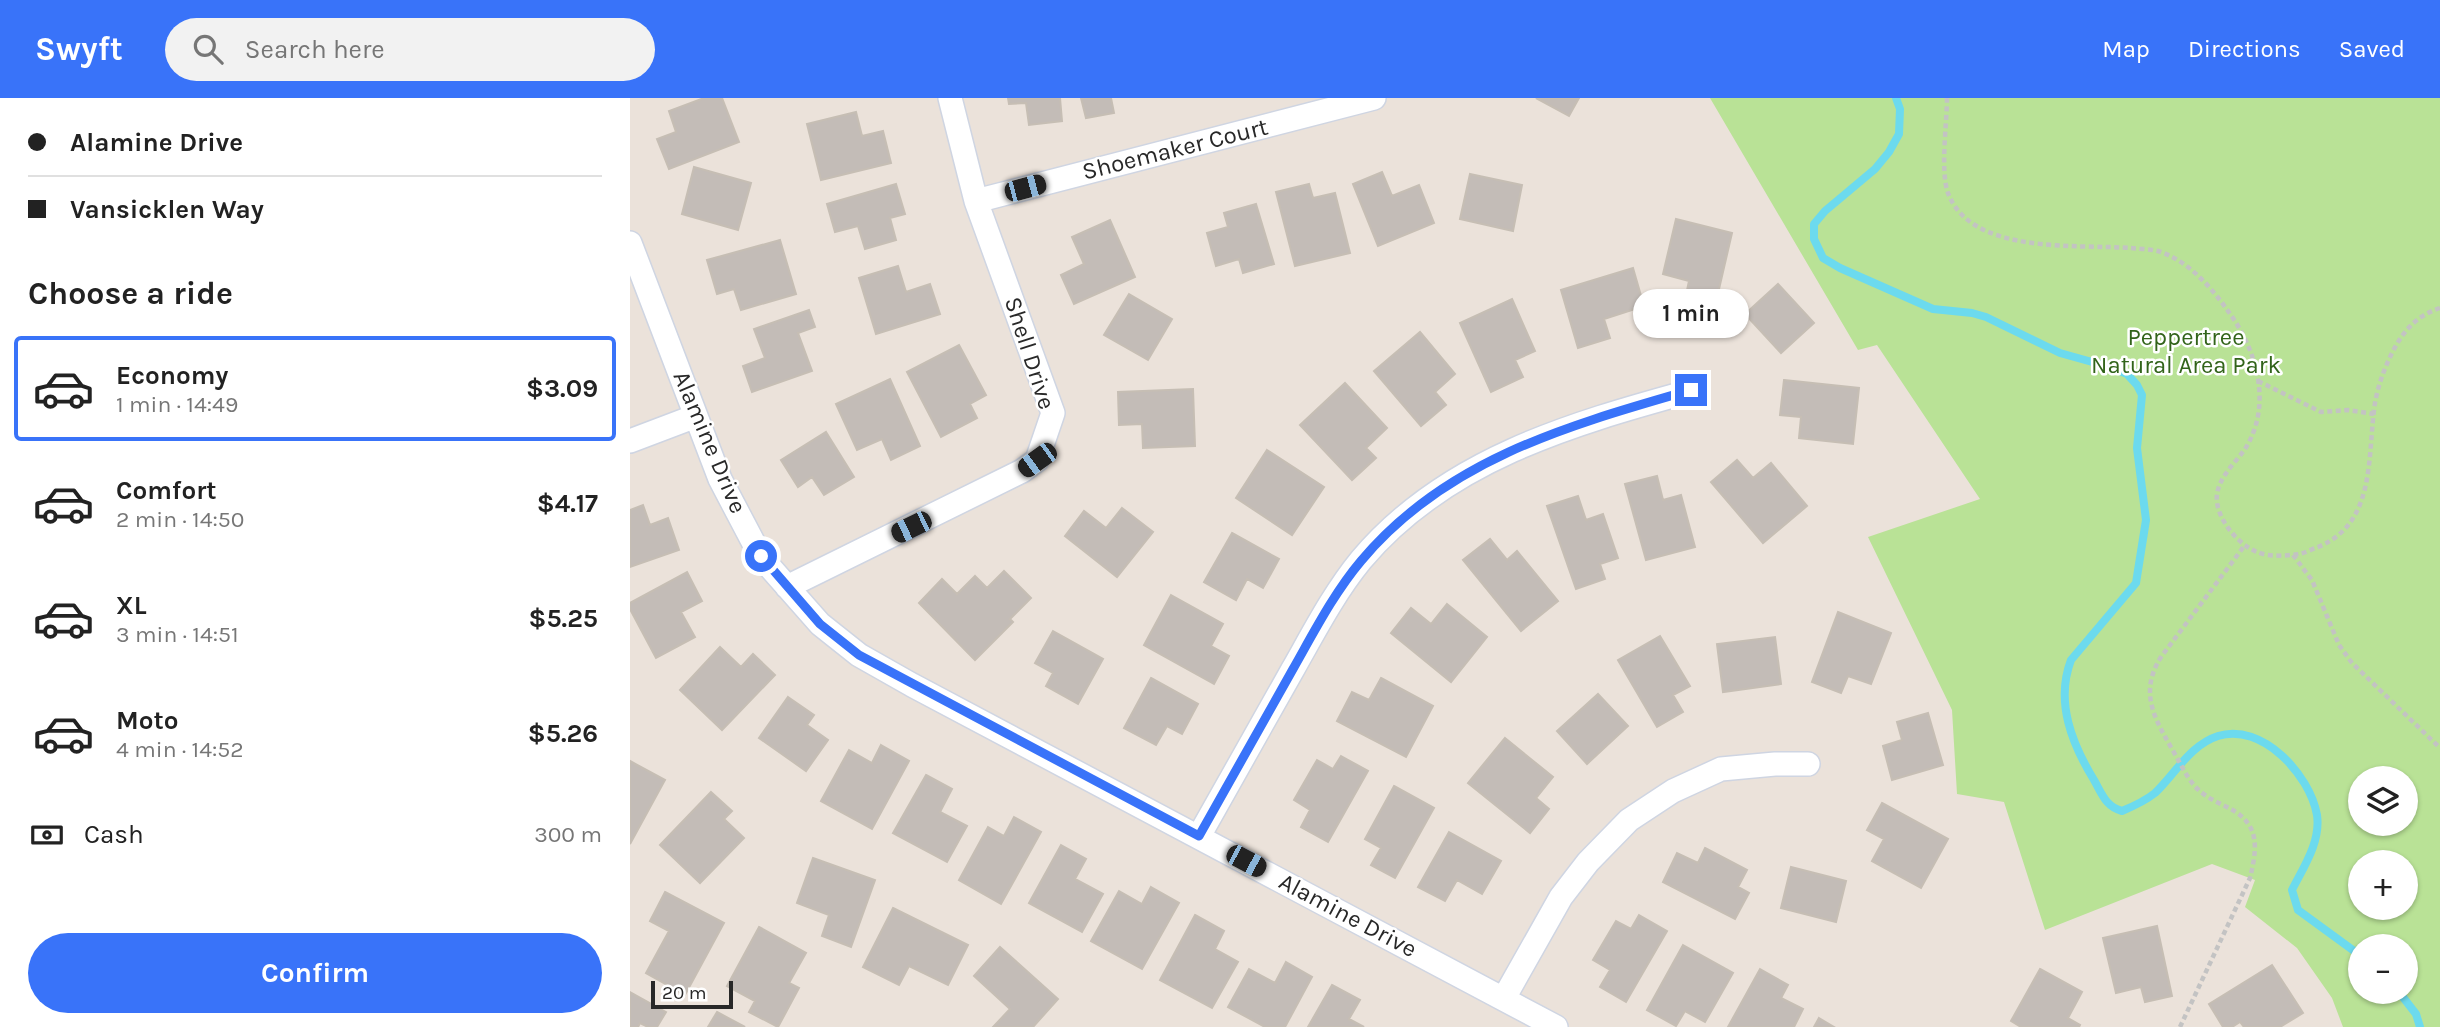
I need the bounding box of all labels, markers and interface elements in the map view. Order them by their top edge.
search box [165,18,655,81]
text: Swyft [35,30,123,68]
icon: search [189,30,227,68]
text: Search here [245,34,385,65]
text: Map [2102,35,2150,63]
text: Directions [2188,35,2301,63]
text: Saved [2339,35,2405,63]
street label: Shoemaker Court [1079,112,1271,186]
text: Alamine Drive [70,127,243,158]
car [1002,172,1049,204]
text: Vansicklen Way [70,194,264,225]
text: Choose a ride [28,275,233,312]
callout: 1 min [1633,288,1749,338]
street label: Shell Drive [999,293,1061,413]
text: 1 min [1662,300,1720,327]
park label: Peppertree Natural Area Park [2091,323,2281,379]
icon: car [32,357,95,420]
text: Economy [116,360,228,391]
street label: Alamine Drive [667,367,753,517]
text: $3.09 [526,373,598,404]
route end [1675,374,1707,406]
text: 1 min · 14:49 [116,391,238,418]
car [1014,439,1061,481]
icon: car [32,472,95,535]
text: Comfort [116,475,217,506]
text: $4.17 [537,488,598,519]
text: 2 min · 14:50 [116,506,244,533]
car [888,508,935,546]
route start [745,540,777,572]
icon: car [32,587,95,650]
text: XL [116,590,147,621]
text: $5.25 [529,603,598,634]
text: 3 min · 14:51 [116,621,239,648]
icon: car [32,702,95,765]
text: Moto [116,705,178,736]
text: $5.26 [528,718,598,749]
text: 4 min · 14:52 [116,736,244,763]
map controls [2348,766,2418,1004]
button: layers [2348,766,2418,836]
icon: cash [28,816,66,854]
text: Cash [84,819,144,850]
text: 300 m [534,821,602,848]
car [1223,842,1270,880]
button: + [2348,850,2418,920]
street label: Alamine Drive [1274,867,1422,963]
button: Confirm [28,933,602,1013]
button: − [2348,934,2418,1004]
scale bar [651,978,733,1010]
text: 20 m [662,982,707,1004]

